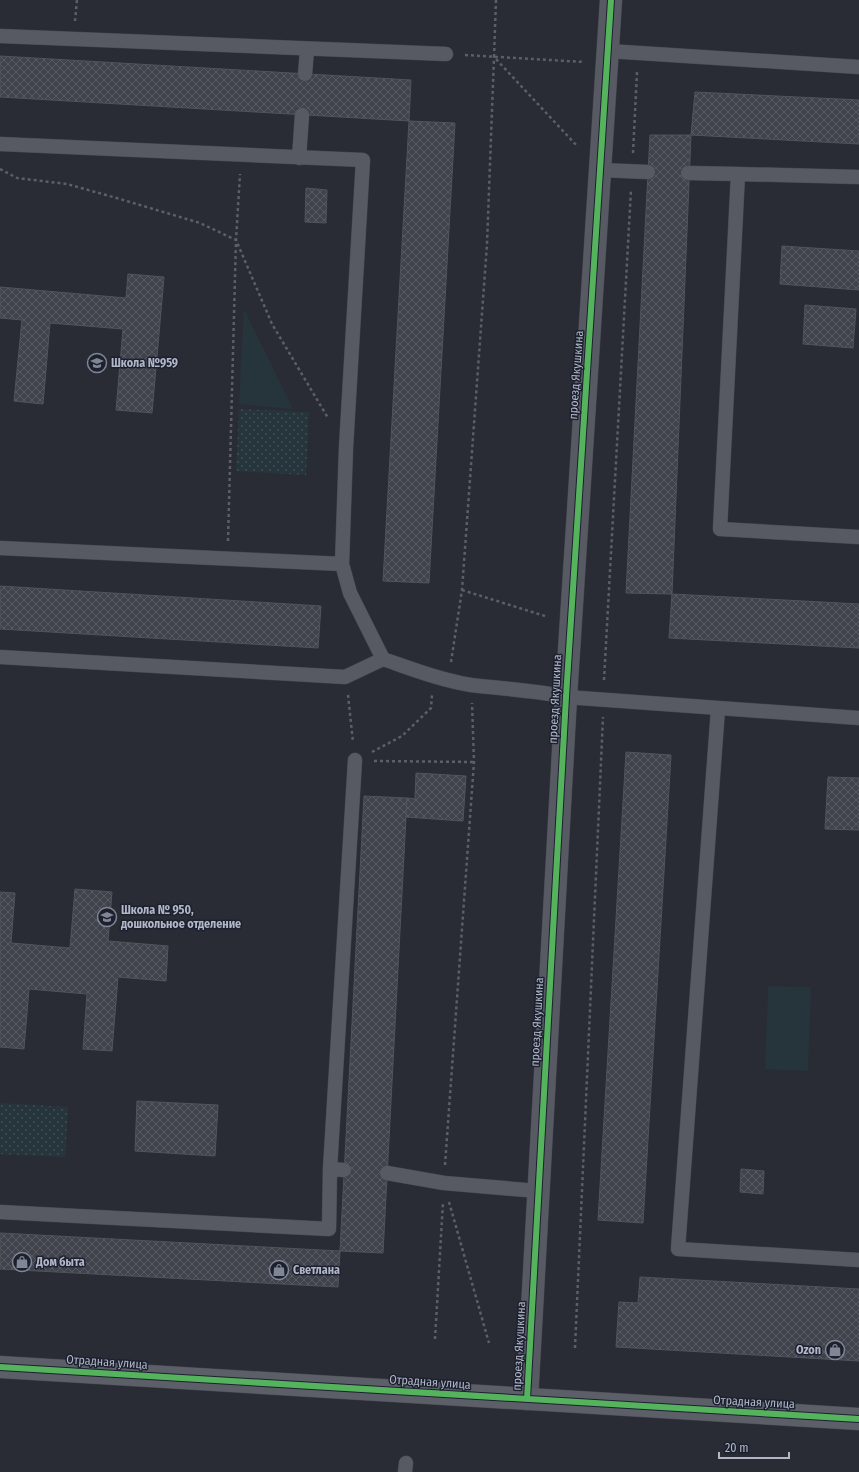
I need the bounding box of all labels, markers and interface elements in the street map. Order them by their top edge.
street label: проезд Якушкина [566,330,586,420]
school or university icon: Школа №959 [86,352,108,374]
place label: Школа №959 [111,356,178,370]
street label: проезд Якушкина [546,654,564,744]
place label: Школа № 950, дошкольное отделение [120,903,241,931]
school or university icon: Школа № 950, дошкольное отделение [96,906,118,928]
street label: проезд Якушкина [528,977,546,1067]
shop icon: Дом быта [11,1251,33,1273]
place label: Дом быта [35,1255,85,1269]
shop icon: Светлана [268,1259,290,1281]
place label: Светлана [293,1263,340,1277]
street label: проезд Якушкина [510,1301,528,1391]
shop icon: Ozon [824,1339,846,1361]
place label: Ozon [796,1343,821,1357]
street label: Отрадная улица [66,1352,148,1372]
street label: Отрадная улица [389,1372,471,1392]
street label: Отрадная улица [713,1393,795,1411]
scale bar [719,1434,789,1460]
text: 20 m [725,1441,749,1455]

